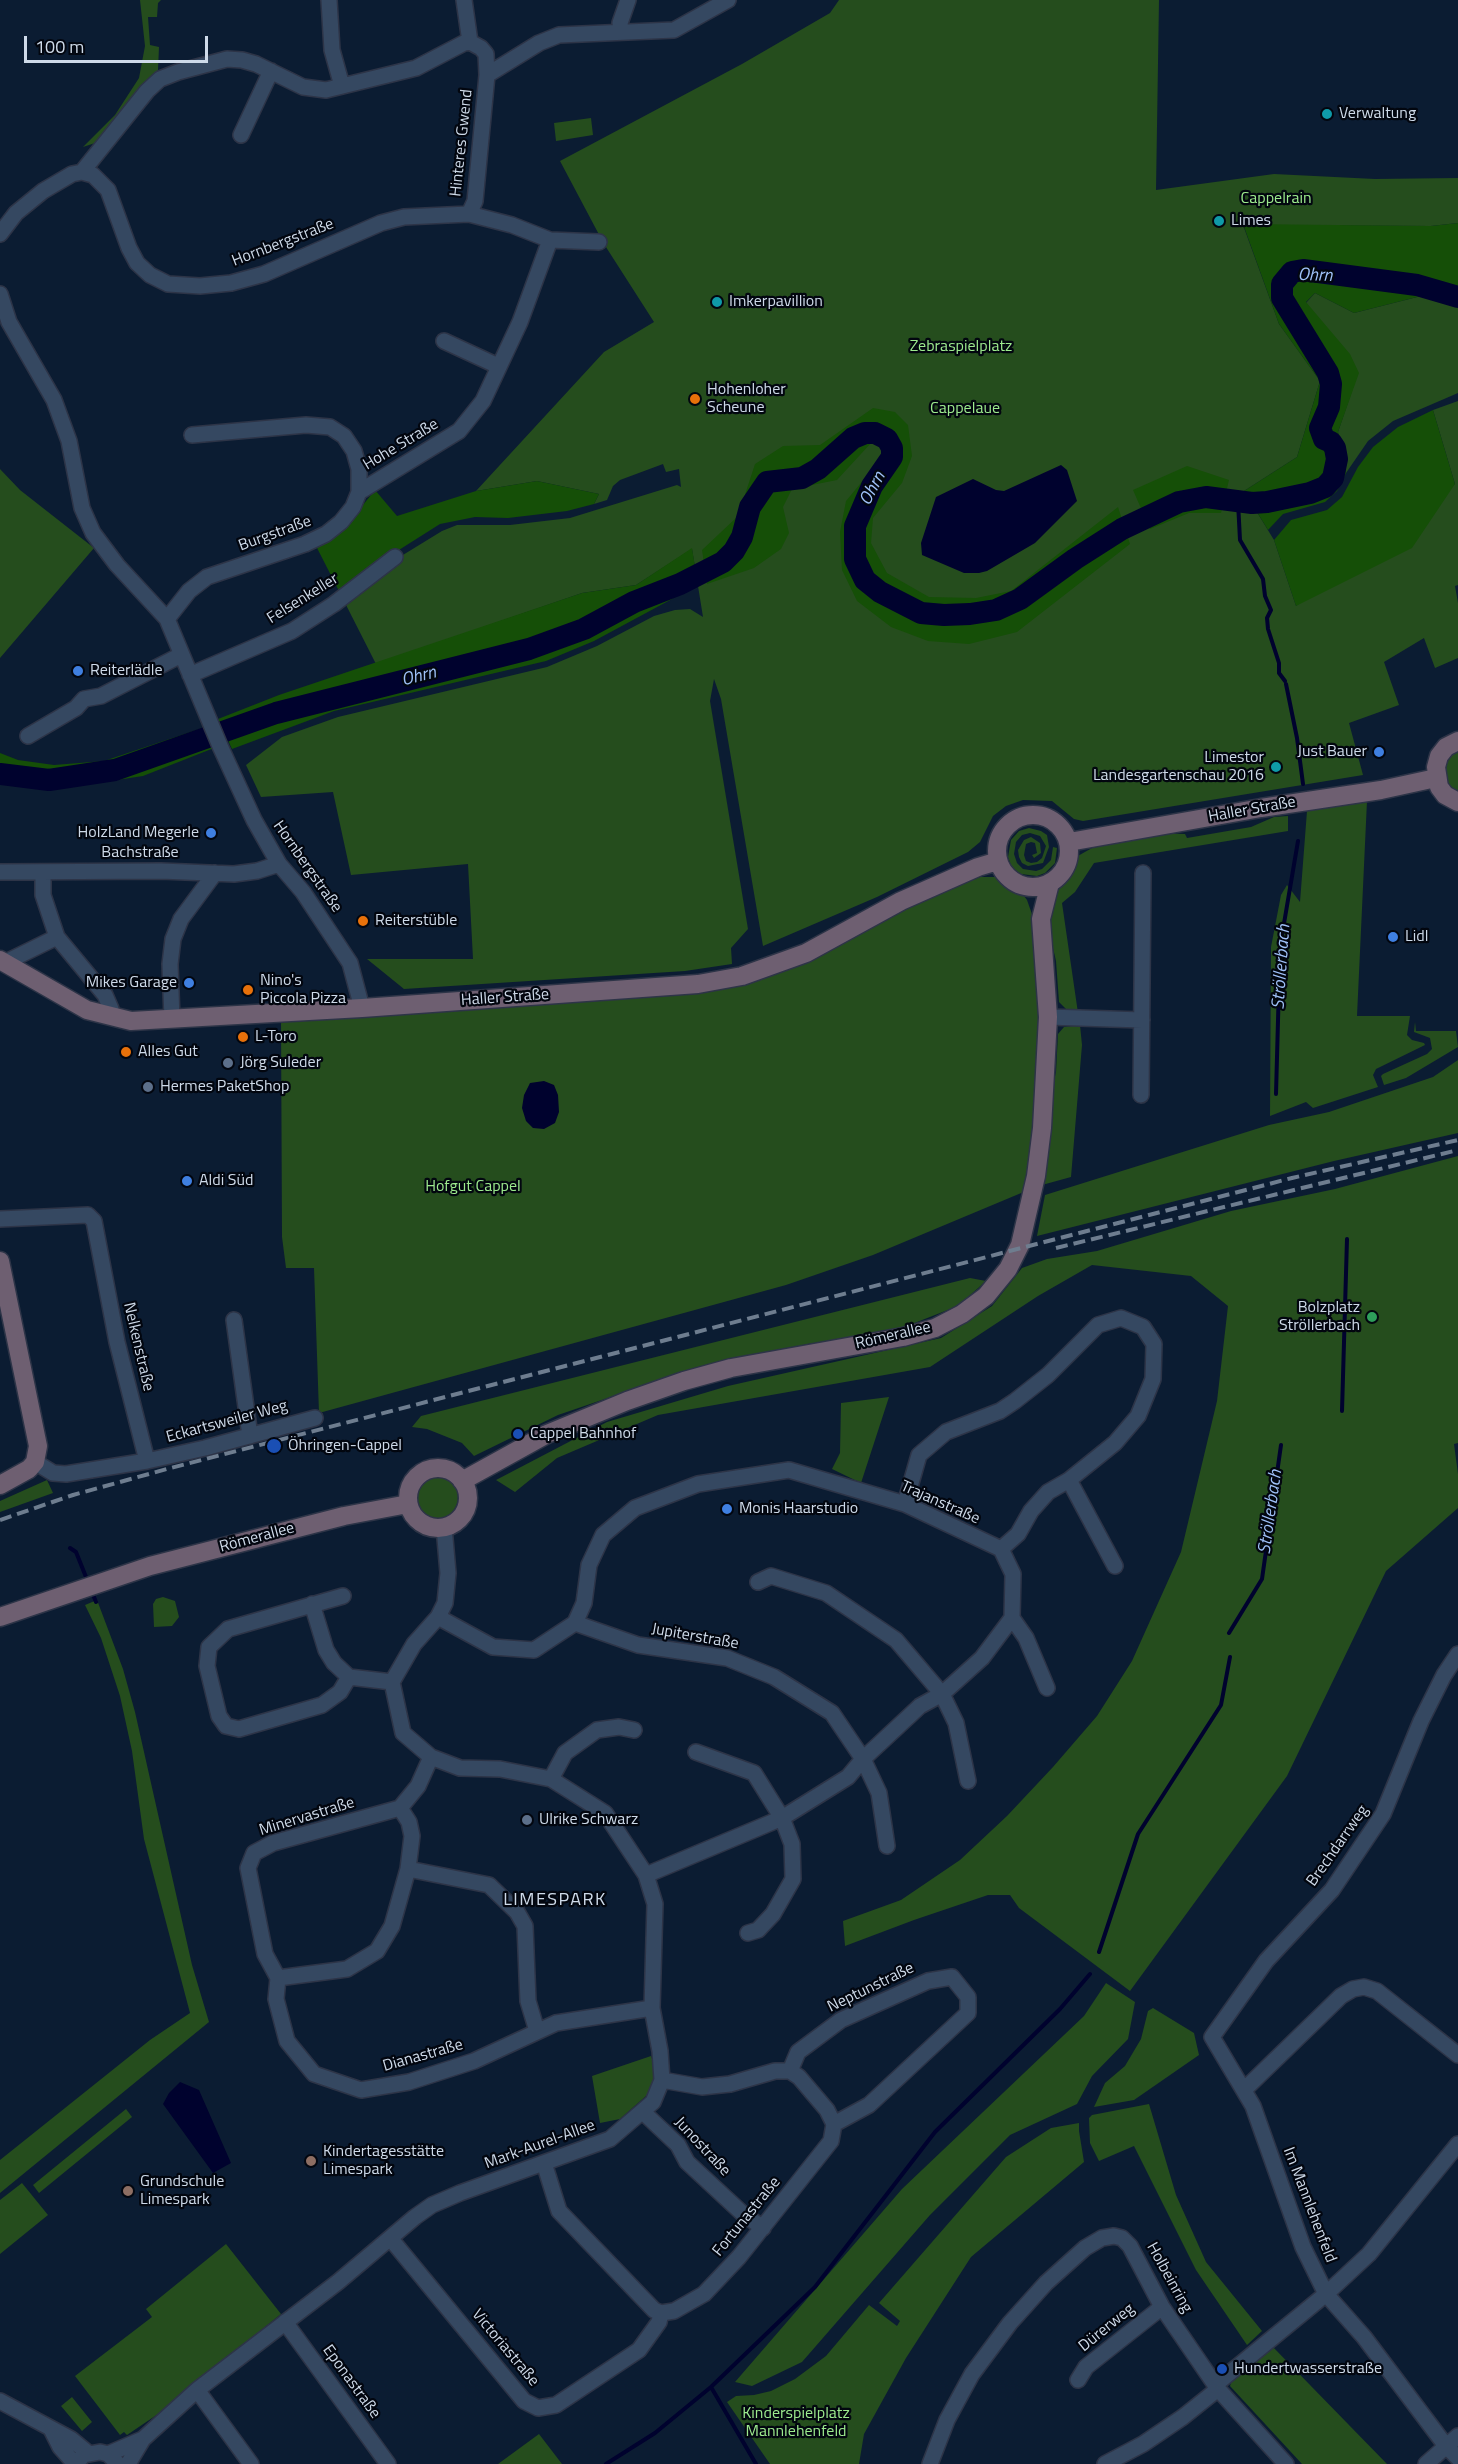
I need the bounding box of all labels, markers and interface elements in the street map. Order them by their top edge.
scale bar [27,24,212,62]
text: 100 m [35,33,84,60]
street label: Hinteres Gwend [447,88,477,198]
place label: Verwaltung [1339,104,1416,124]
marker: Verwaltung [1320,107,1334,121]
park label: Cappelrain [1240,189,1312,209]
place label: Limes [1231,211,1271,231]
marker: Limes [1212,214,1226,228]
street label: Hornbergstraße [229,215,337,271]
water label: Ohrn [1297,265,1333,287]
place label: Imkerpavillion [729,292,823,312]
marker: Imkerpavillion [710,295,724,309]
park label: Zebraspielplatz [910,337,1012,357]
place label: Hohenloher Scheune [707,380,786,418]
marker: Hohenloher Scheune [688,392,702,406]
park label: Cappelaue [930,399,1000,419]
street label: Hohe Straße [360,415,442,475]
water label: Ohrn [855,469,891,509]
street label: Burgstraße [236,512,314,556]
street label: Felsenkeller [264,570,342,628]
place label: Reiterlädle [90,661,162,681]
water label: Ohrn [399,662,439,692]
marker: Reiterlädle [71,664,85,678]
place label: Just Bauer [1297,742,1367,762]
marker: Just Bauer [1372,745,1386,759]
place label: Limestor Landesgartenschau 2016 [1093,748,1264,786]
marker: Limestor Landesgartenschau 2016 [1269,760,1283,774]
street label: Haller Straße [1207,793,1297,827]
street label: Hornbergstraße [268,818,346,916]
place label: HolzLand Megerle [78,823,199,843]
marker: HolzLand Megerle [204,826,218,840]
street label: Bachstraße [101,843,179,863]
place label: Reiterstüble [375,911,457,931]
marker: Reiterstüble [356,914,370,928]
water label: Ströllerbach [1268,924,1296,1010]
place label: Lidl [1405,927,1428,947]
marker: Lidl [1386,930,1400,944]
place label: Nino's Piccola Pizza [260,971,346,1009]
place label: Mikes Garage [86,973,177,993]
marker: Mikes Garage [182,976,196,990]
marker: Nino's Piccola Pizza [241,983,255,997]
street label: Haller Straße [460,985,550,1011]
place label: L-Toro [255,1027,297,1047]
marker: L-Toro [236,1030,250,1044]
place label: Alles Gut [138,1042,198,1062]
marker: Alles Gut [119,1045,133,1059]
place label: Jörg Suleder [240,1053,321,1073]
marker: Jörg Suleder [221,1056,235,1070]
place label: Hermes PaketShop [160,1077,289,1097]
marker: Hermes PaketShop [141,1080,155,1094]
place label: Aldi Süd [199,1171,253,1191]
marker: Aldi Süd [180,1174,194,1188]
park label: Hofgut Cappel [425,1177,521,1197]
place label: Bolzplatz Ströllerbach [1279,1298,1360,1336]
street label: Nelkenstraße [118,1301,158,1393]
marker: Bolzplatz Ströllerbach [1365,1310,1379,1324]
street label: Römerallee [853,1318,933,1354]
street label: Eckartsweiler Weg [164,1397,290,1447]
place label: Cappel Bahnhof [530,1424,636,1444]
marker: Cappel Bahnhof [511,1427,525,1441]
place label: Öhringen-Cappel [288,1436,402,1456]
marker: Öhringen-Cappel [265,1437,283,1455]
water label: Ströllerbach [1254,1468,1288,1556]
street label: Trajanstraße [897,1477,983,1529]
place label: Monis Haarstudio [739,1499,858,1519]
marker: Monis Haarstudio [720,1502,734,1516]
street label: Römerallee [217,1519,297,1557]
street label: Jupiterstraße [650,1620,740,1654]
street label: Minervastraße [257,1793,357,1841]
street label: Brechdarrweg [1303,1802,1373,1890]
place label: Ulrike Schwarz [539,1810,638,1830]
marker: Ulrike Schwarz [520,1813,534,1827]
district label: LIMESPARK [503,1890,607,1912]
street label: Neptunstraße [825,1959,917,2017]
street label: Dianastraße [381,2035,465,2077]
street label: Junostraße [670,2113,734,2181]
street label: Mark-Aurel-Allee [482,2116,598,2174]
place label: Kindertagesstätte Limespark [323,2142,444,2180]
street label: Im Mannlehenfeld [1278,2145,1340,2265]
marker: Kindertagesstätte Limespark [304,2154,318,2168]
place label: Grundschule Limespark [140,2172,224,2210]
street label: Fortunastraße [709,2173,785,2261]
marker: Grundschule Limespark [121,2184,135,2198]
street label: Holbeinring [1142,2240,1196,2316]
street label: Dürerweg [1075,2300,1139,2356]
street label: Victoriastraße [467,2306,543,2390]
street label: Eponastraße [318,2341,384,2423]
place label: Hundertwasserstraße [1234,2359,1382,2379]
marker: Hundertwasserstraße [1215,2362,1229,2376]
park label: Kinderspielplatz Mannlehenfeld [742,2404,850,2442]

